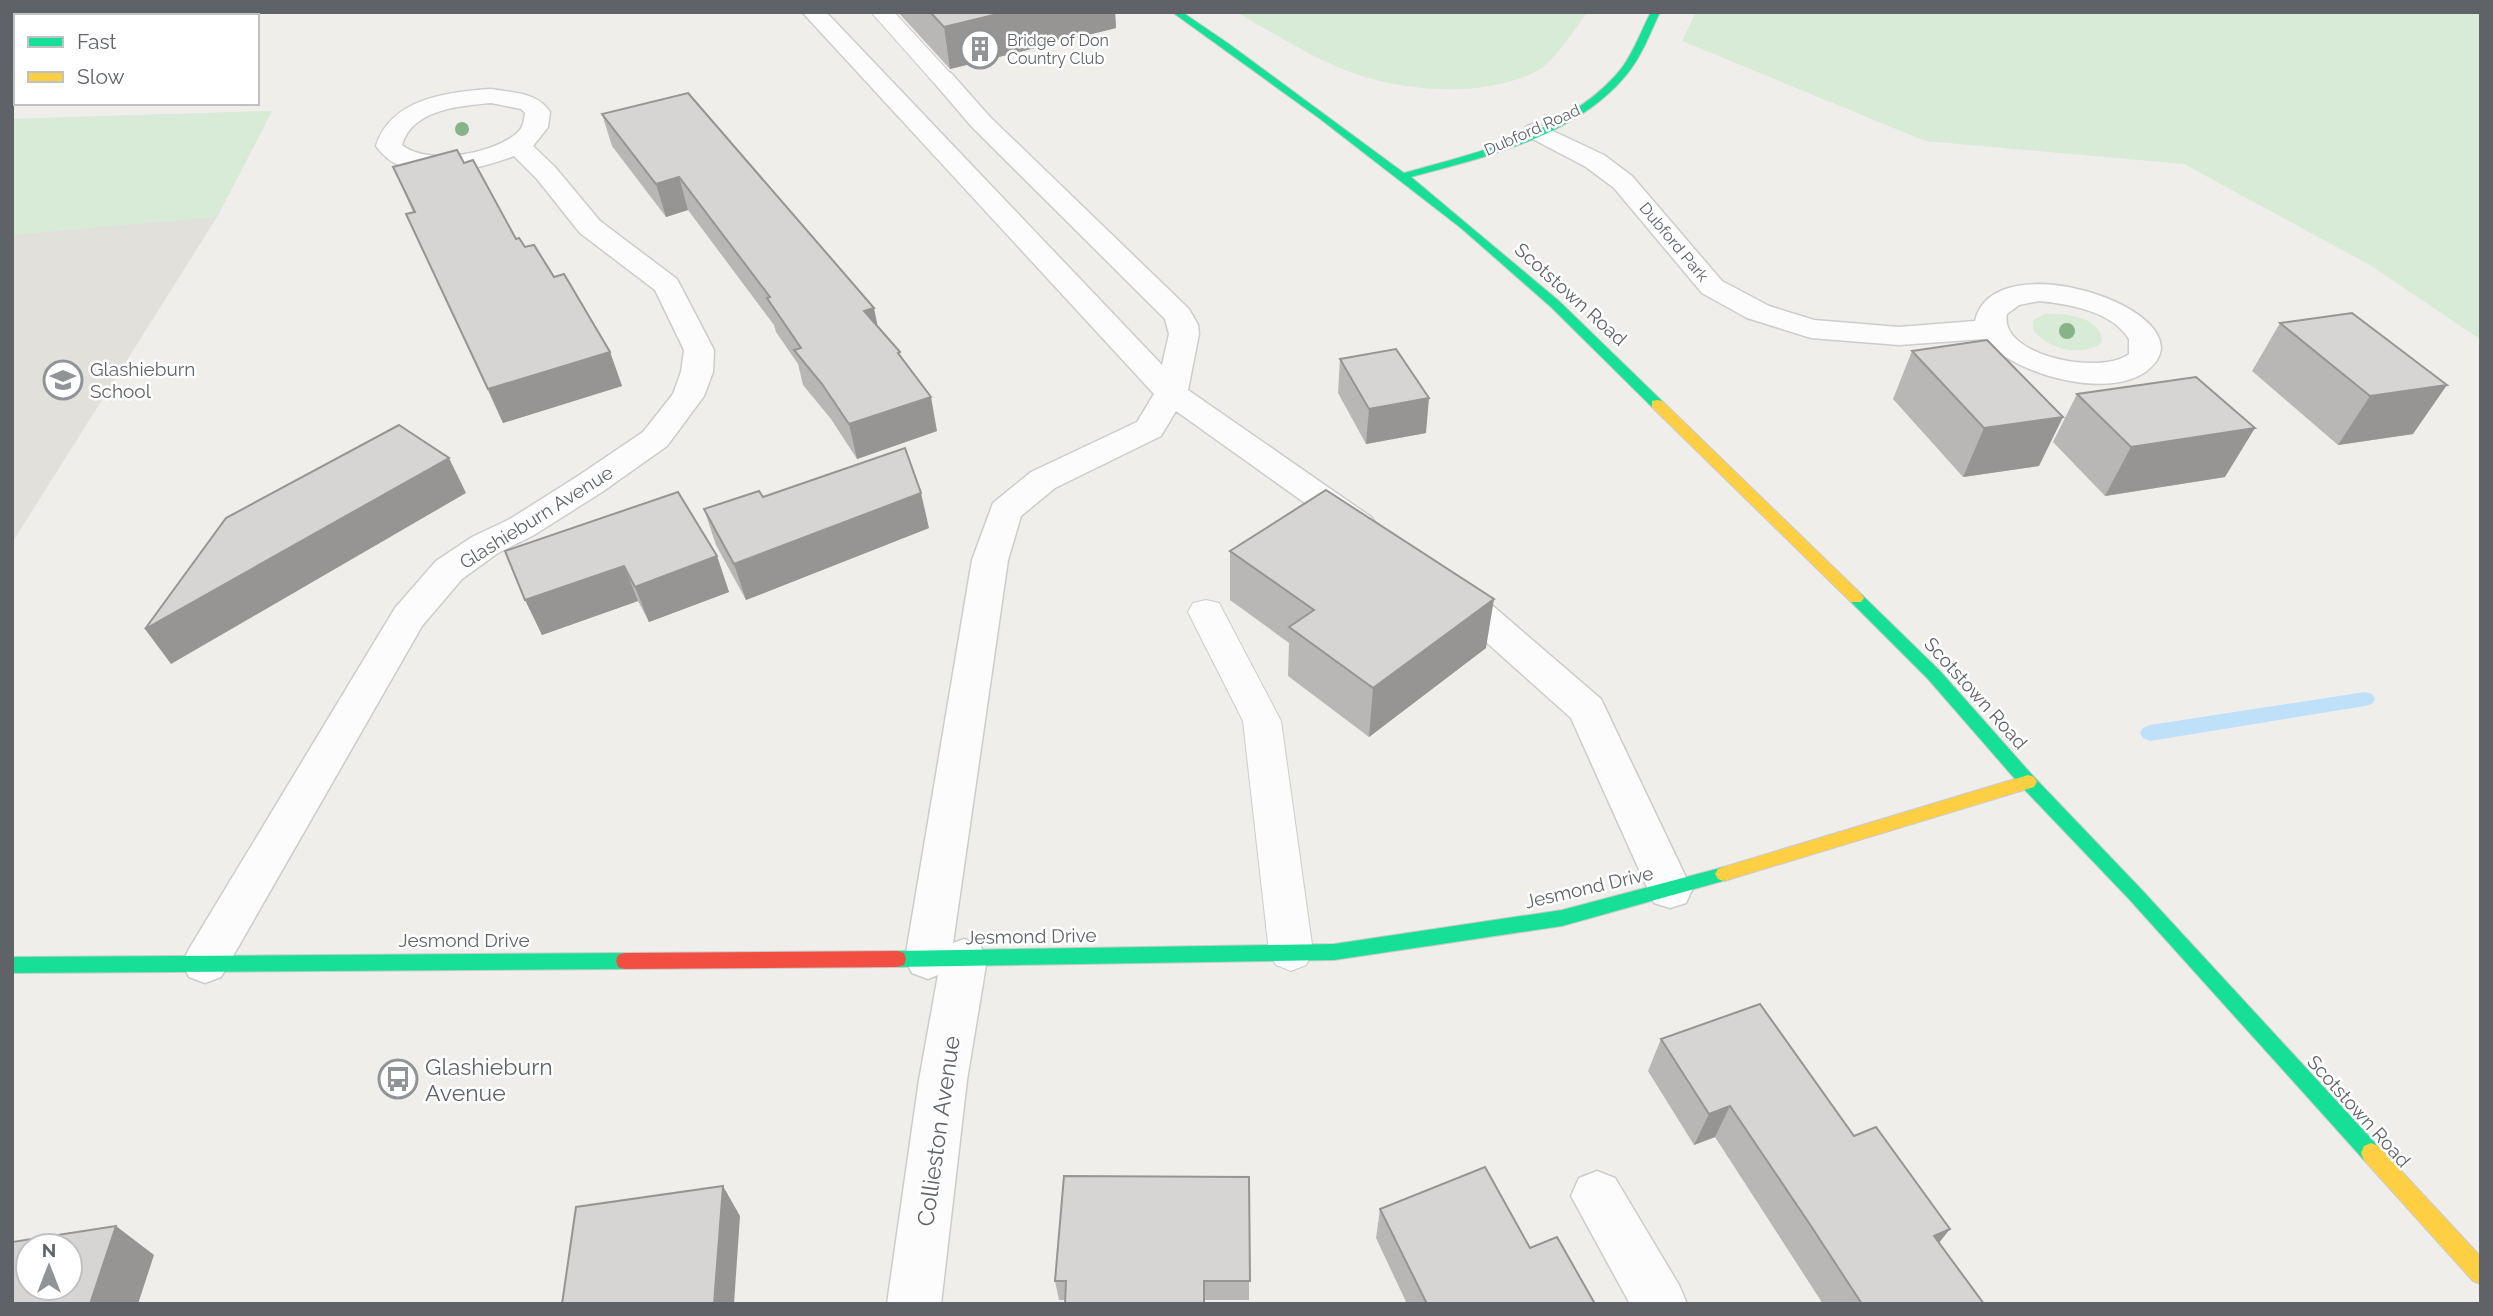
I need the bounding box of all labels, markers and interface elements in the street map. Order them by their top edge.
legend [14,14,259,105]
building icon: Bridge of Don Country Club [959,28,1001,70]
text: Fast [77,29,117,54]
place label: Bridge of Don Country Club [1007,31,1109,68]
text: Slow [77,64,125,89]
street label: Dubford Road [1481,100,1583,160]
street label: Dubford Park [1635,199,1713,286]
street label: Scotstown Road [1511,238,1631,350]
place label: Glashieburn School [90,358,195,402]
school or university icon: Glashieburn School [42,359,84,401]
street label: Glashieburn Avenue [455,461,617,573]
street label: Scotstown Road [1920,633,2032,753]
street label: Jesmond Drive [1523,862,1655,912]
street label: Jesmond Drive [965,924,1097,948]
street label: Jesmond Drive [398,929,530,951]
street label: Collieston Avenue [911,1034,965,1228]
street label: Scotstown Road [2303,1051,2415,1171]
place label: Glashieburn Avenue [425,1053,553,1106]
bus stop icon: Glashieburn Avenue [377,1058,419,1100]
north arrow [14,1232,84,1302]
text: N [42,1239,56,1261]

